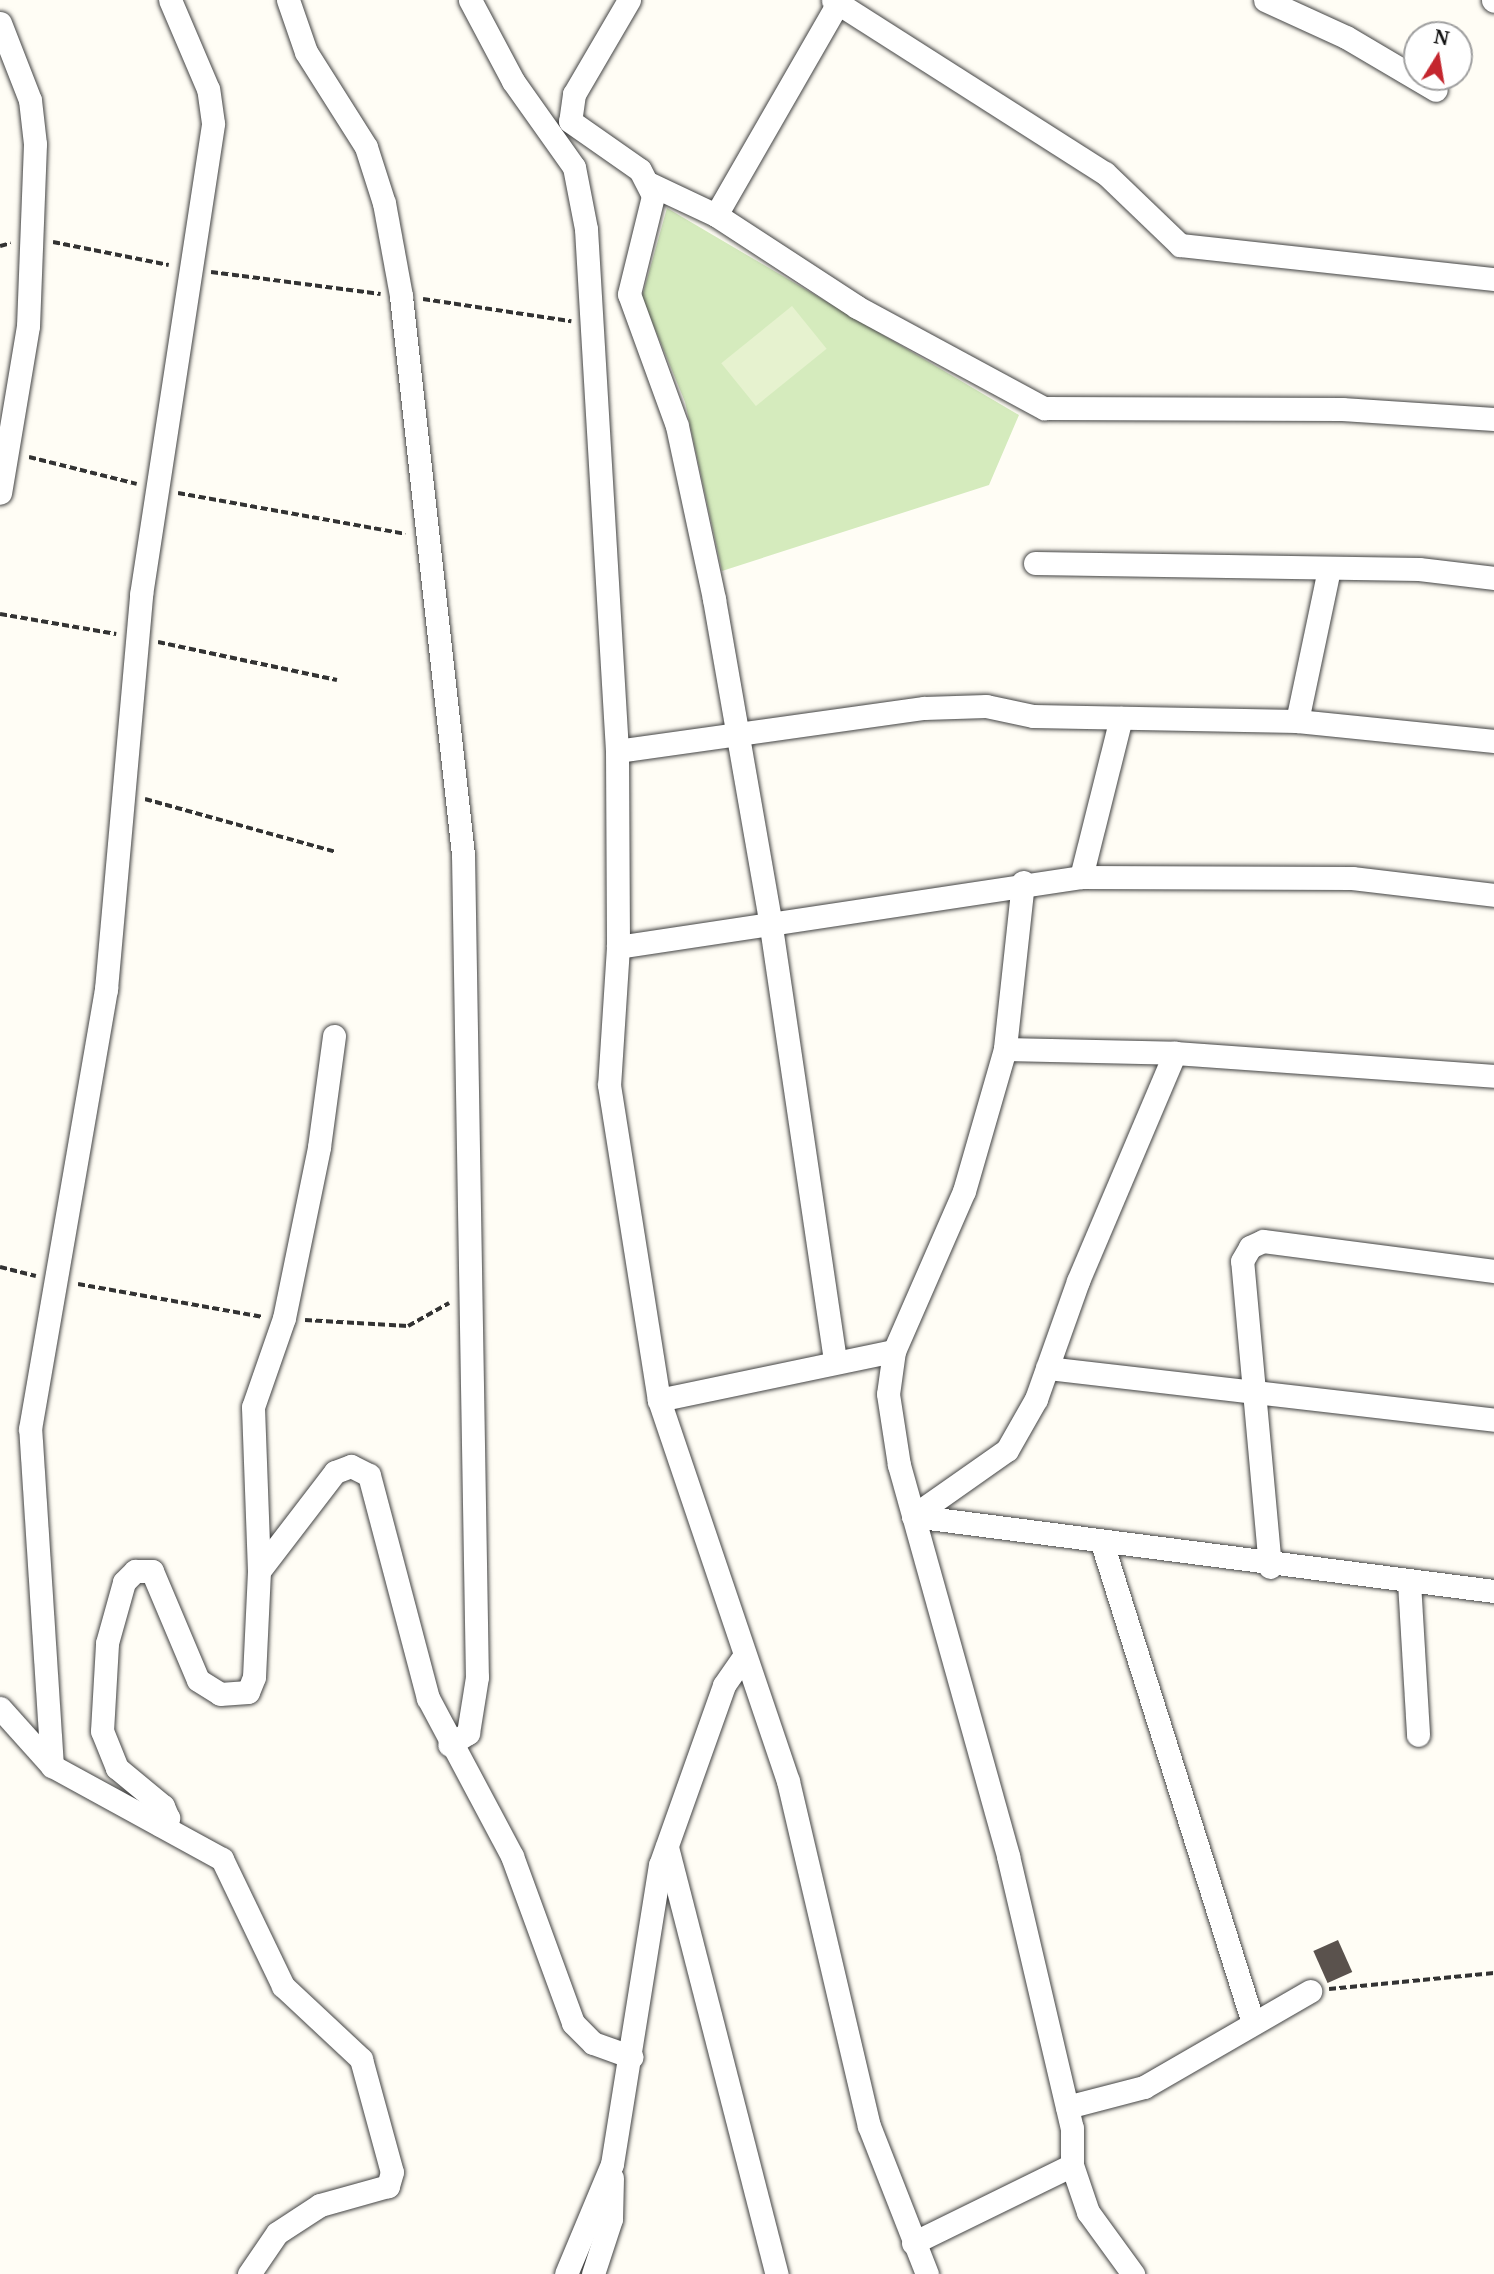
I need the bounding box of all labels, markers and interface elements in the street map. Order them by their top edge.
north arrow [1403,21,1473,91]
text: N [1432,23,1451,52]

